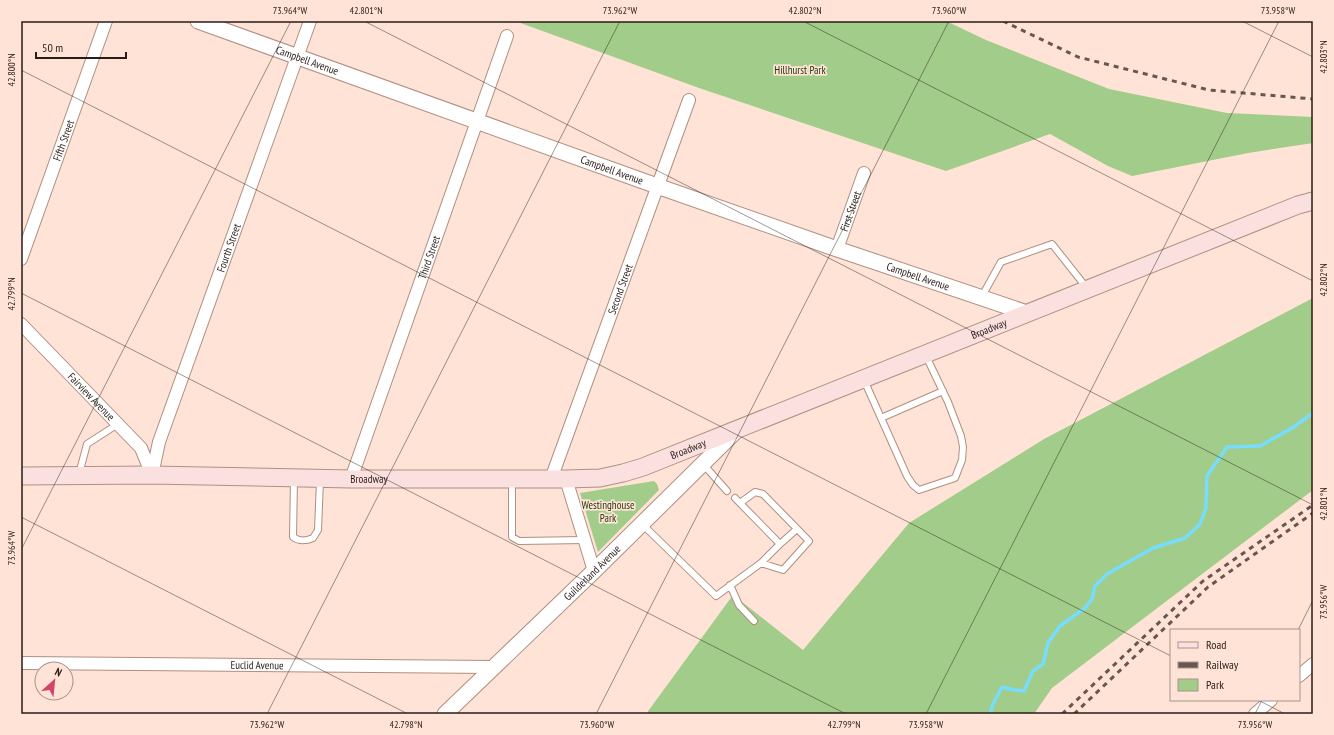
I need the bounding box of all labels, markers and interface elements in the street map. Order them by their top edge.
text: 73.964°W [273,4,307,17]
text: 42.801°N [349,4,383,17]
text: 73.962°W [603,4,637,17]
text: 42.802°N [788,4,822,17]
text: 73.960°W [932,4,966,17]
text: 73.958°W [1261,4,1295,17]
scale bar [36,34,126,60]
text: 50 m [42,40,63,55]
text: 42.803°N [1317,40,1330,74]
street label: Campbell Avenue [274,43,341,78]
text: 42.800°N [5,53,18,87]
park label: Hillhurst Park [774,63,826,77]
street label: Fifth Street [50,118,77,163]
street label: Campbell Avenue [579,152,646,188]
street label: First Street [837,189,864,233]
street label: Fourth Street [214,222,244,274]
street label: Third Street [415,234,443,281]
street label: Campbell Avenue [885,259,952,294]
street label: Second Street [605,262,636,316]
text: 42.802°N [1317,263,1330,297]
text: 42.799°N [5,277,18,311]
street label: Broadway [969,315,1010,342]
street label: Fairview Avenue [65,370,118,424]
street label: Broadway [668,435,709,462]
street label: Broadway [350,472,388,486]
text: 42.801°N [1317,487,1330,521]
park label: Westinghouse Park [582,498,635,525]
text: 73.964°W [5,531,18,565]
street label: Guilderland Avenue [561,541,624,603]
text: 73.956°W [1317,585,1330,619]
legend [1170,629,1300,701]
text: Road [1206,637,1226,652]
text: Railway [1206,657,1239,672]
street label: Euclid Avenue [230,658,284,672]
north arrow [34,661,74,701]
text: N [53,665,64,680]
text: Park [1206,677,1224,692]
text: 73.962°W [250,718,284,731]
text: 42.798°N [389,718,423,731]
text: 73.960°W [580,718,614,731]
text: 42.799°N [827,718,861,731]
text: 73.958°W [909,718,943,731]
text: 73.956°W [1238,718,1272,731]

